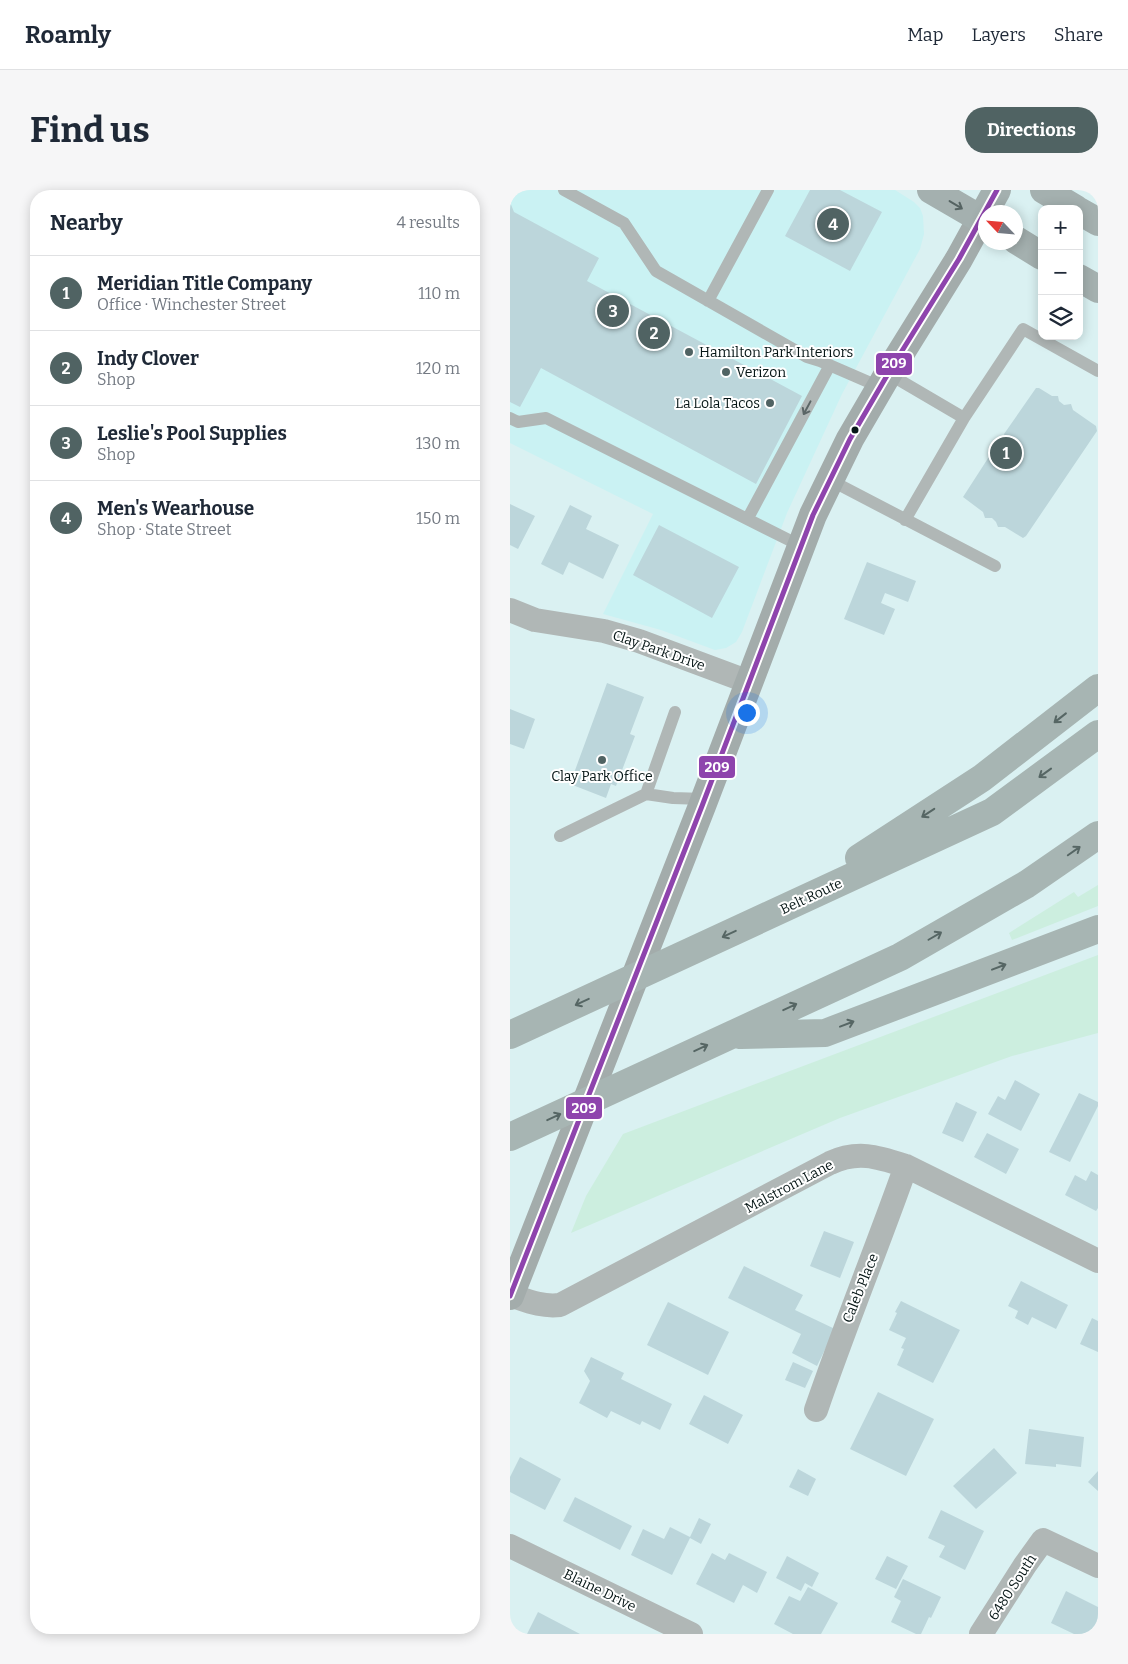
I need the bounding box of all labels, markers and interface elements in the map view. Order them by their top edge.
text: Roamly [25,21,111,49]
text: Map [907,24,943,46]
text: Layers [971,24,1026,46]
text: Share [1054,24,1103,46]
button: Directions [965,107,1098,153]
text: Find us [30,109,150,151]
one-way arrow [949,200,963,210]
pin: 4 [817,205,849,243]
north arrow [978,205,1023,250]
map controls [1038,205,1083,340]
button: + [1038,205,1083,250]
text: Nearby [50,210,123,236]
text: 4 results [397,213,460,232]
button: − [1038,250,1083,295]
text: Meridian Title Company [97,272,312,295]
text: 1 [63,284,69,303]
text: 110 m [418,284,460,303]
pin: 3 [597,292,629,330]
text: Office · Winchester Street [97,295,286,314]
button: layers [1038,295,1083,340]
pin: 2 [638,314,670,352]
place label: Hamilton Park Interiors [699,344,853,361]
marker: Hamilton Park Interiors [683,346,695,358]
text: Indy Clover [97,347,199,370]
line badge: 209 [875,352,913,376]
text: 209 [881,355,907,372]
text: 2 [61,359,71,378]
text: 120 m [416,359,460,378]
place label: Verizon [736,364,786,381]
marker: Verizon [720,366,732,378]
text: Shop [97,370,135,389]
place label: La Lola Tacos [675,395,760,412]
marker: La Lola Tacos [764,397,776,409]
one-way arrow [802,400,811,415]
text: Leslie's Pool Supplies [97,422,287,445]
unlabelled marker [850,425,860,435]
text: 3 [61,434,71,453]
text: 130 m [416,434,460,453]
pin: 1 [990,434,1022,472]
text: Shop [97,445,135,464]
text: Men's Wearhouse [97,497,254,520]
text: 4 [61,509,71,528]
text: 150 m [416,509,460,528]
text: Shop · State Street [97,520,232,539]
street label: Clay Park Drive [610,627,707,674]
your location [734,700,760,726]
one-way arrow [1053,712,1066,723]
marker: Clay Park Office [596,754,608,766]
line badge: 209 [698,755,736,779]
text: 209 [704,759,730,776]
place label: Clay Park Office [551,768,653,785]
one-way arrow [1038,768,1052,778]
one-way arrow [921,808,935,819]
one-way arrow [1067,846,1081,856]
street label: Belt Route [777,875,845,918]
one-way arrow [722,930,737,939]
one-way arrow [928,931,943,941]
one-way arrow [990,962,1006,971]
one-way arrow [575,998,590,1008]
one-way arrow [782,1002,797,1012]
one-way arrow [838,1019,854,1028]
one-way arrow [694,1043,709,1053]
line badge: 209 [565,1096,603,1120]
text: 209 [571,1100,597,1117]
one-way arrow [546,1111,561,1121]
street label: Malstrom Lane [742,1156,836,1217]
street label: Caleb Place [839,1251,882,1325]
street label: 6480 South [985,1551,1040,1623]
street label: Blaine Drive [561,1566,639,1615]

